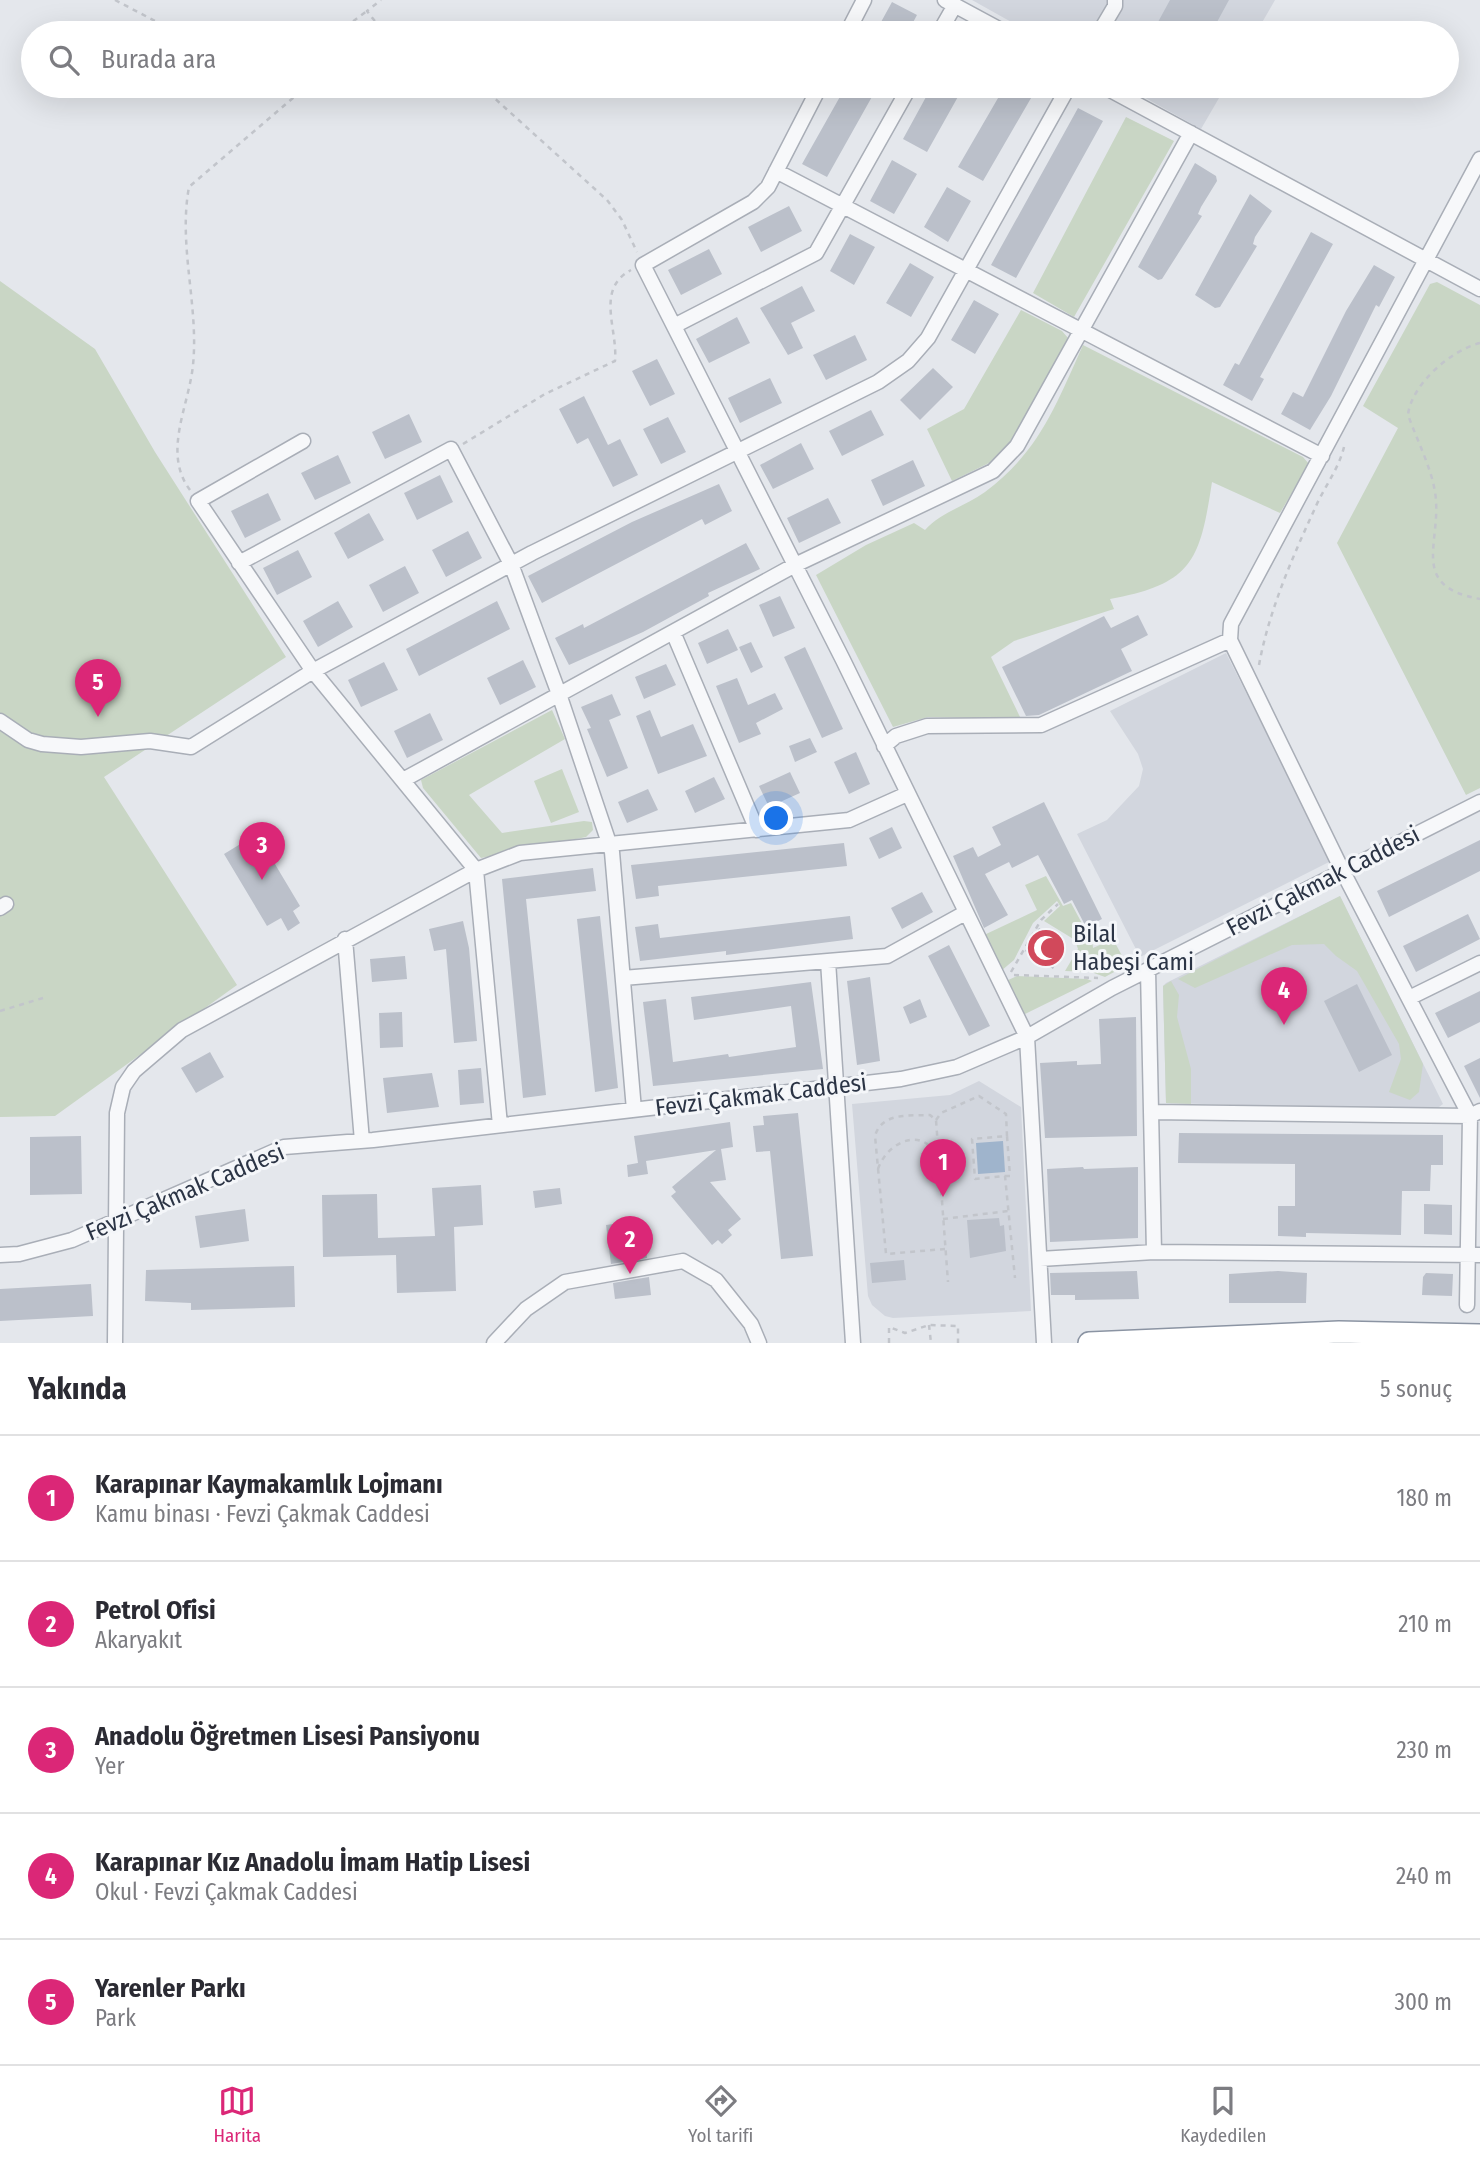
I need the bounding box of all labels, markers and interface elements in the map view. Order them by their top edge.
search box [21,21,1459,98]
icon: search [45,41,83,79]
text: Burada ara [101,44,216,75]
pin: 5 [75,659,121,717]
your location [759,801,793,835]
street label: Fevzi Çakmak Caddesi [1222,820,1424,942]
pin: 3 [239,822,285,880]
place label: Bilal Habeşi Cami [1073,920,1194,976]
mosque icon: Bilal Habeşi Cami [1025,927,1067,969]
pin: 4 [1261,967,1307,1025]
street label: Fevzi Çakmak Caddesi [654,1068,868,1122]
street label: Fevzi Çakmak Caddesi [82,1138,288,1246]
pin: 1 [920,1139,966,1197]
pin: 2 [607,1216,653,1274]
text: Yakında [28,1371,127,1407]
text: 5 sonuç [1380,1375,1452,1403]
text: Karapınar Kaymakamlık Lojmanı [95,1469,443,1500]
text: 1 [46,1484,56,1512]
text: 180 m [1396,1484,1452,1512]
text: Kamu binası · Fevzi Çakmak Caddesi [95,1500,430,1528]
text: Petrol Ofisi [95,1595,216,1626]
text: 2 [46,1610,56,1638]
text: 210 m [1398,1610,1452,1638]
text: Akaryakıt [95,1626,182,1654]
text: Anadolu Öğretmen Lisesi Pansiyonu [95,1721,480,1752]
text: 3 [46,1736,56,1764]
text: 230 m [1396,1736,1452,1764]
text: Yer [95,1752,125,1780]
text: Karapınar Kız Anadolu İmam Hatip Lisesi [95,1847,530,1878]
text: 4 [45,1862,57,1890]
text: 240 m [1396,1862,1452,1890]
text: Okul · Fevzi Çakmak Caddesi [95,1878,358,1906]
text: Yarenler Parkı [95,1973,246,2004]
text: 5 [45,1988,57,2016]
text: 300 m [1395,1988,1452,2016]
text: Park [95,2004,136,2032]
tab: Harita [213,2082,261,2147]
tab: Yol tarifi [688,2082,753,2147]
tab: Kaydedilen [1180,2082,1267,2147]

